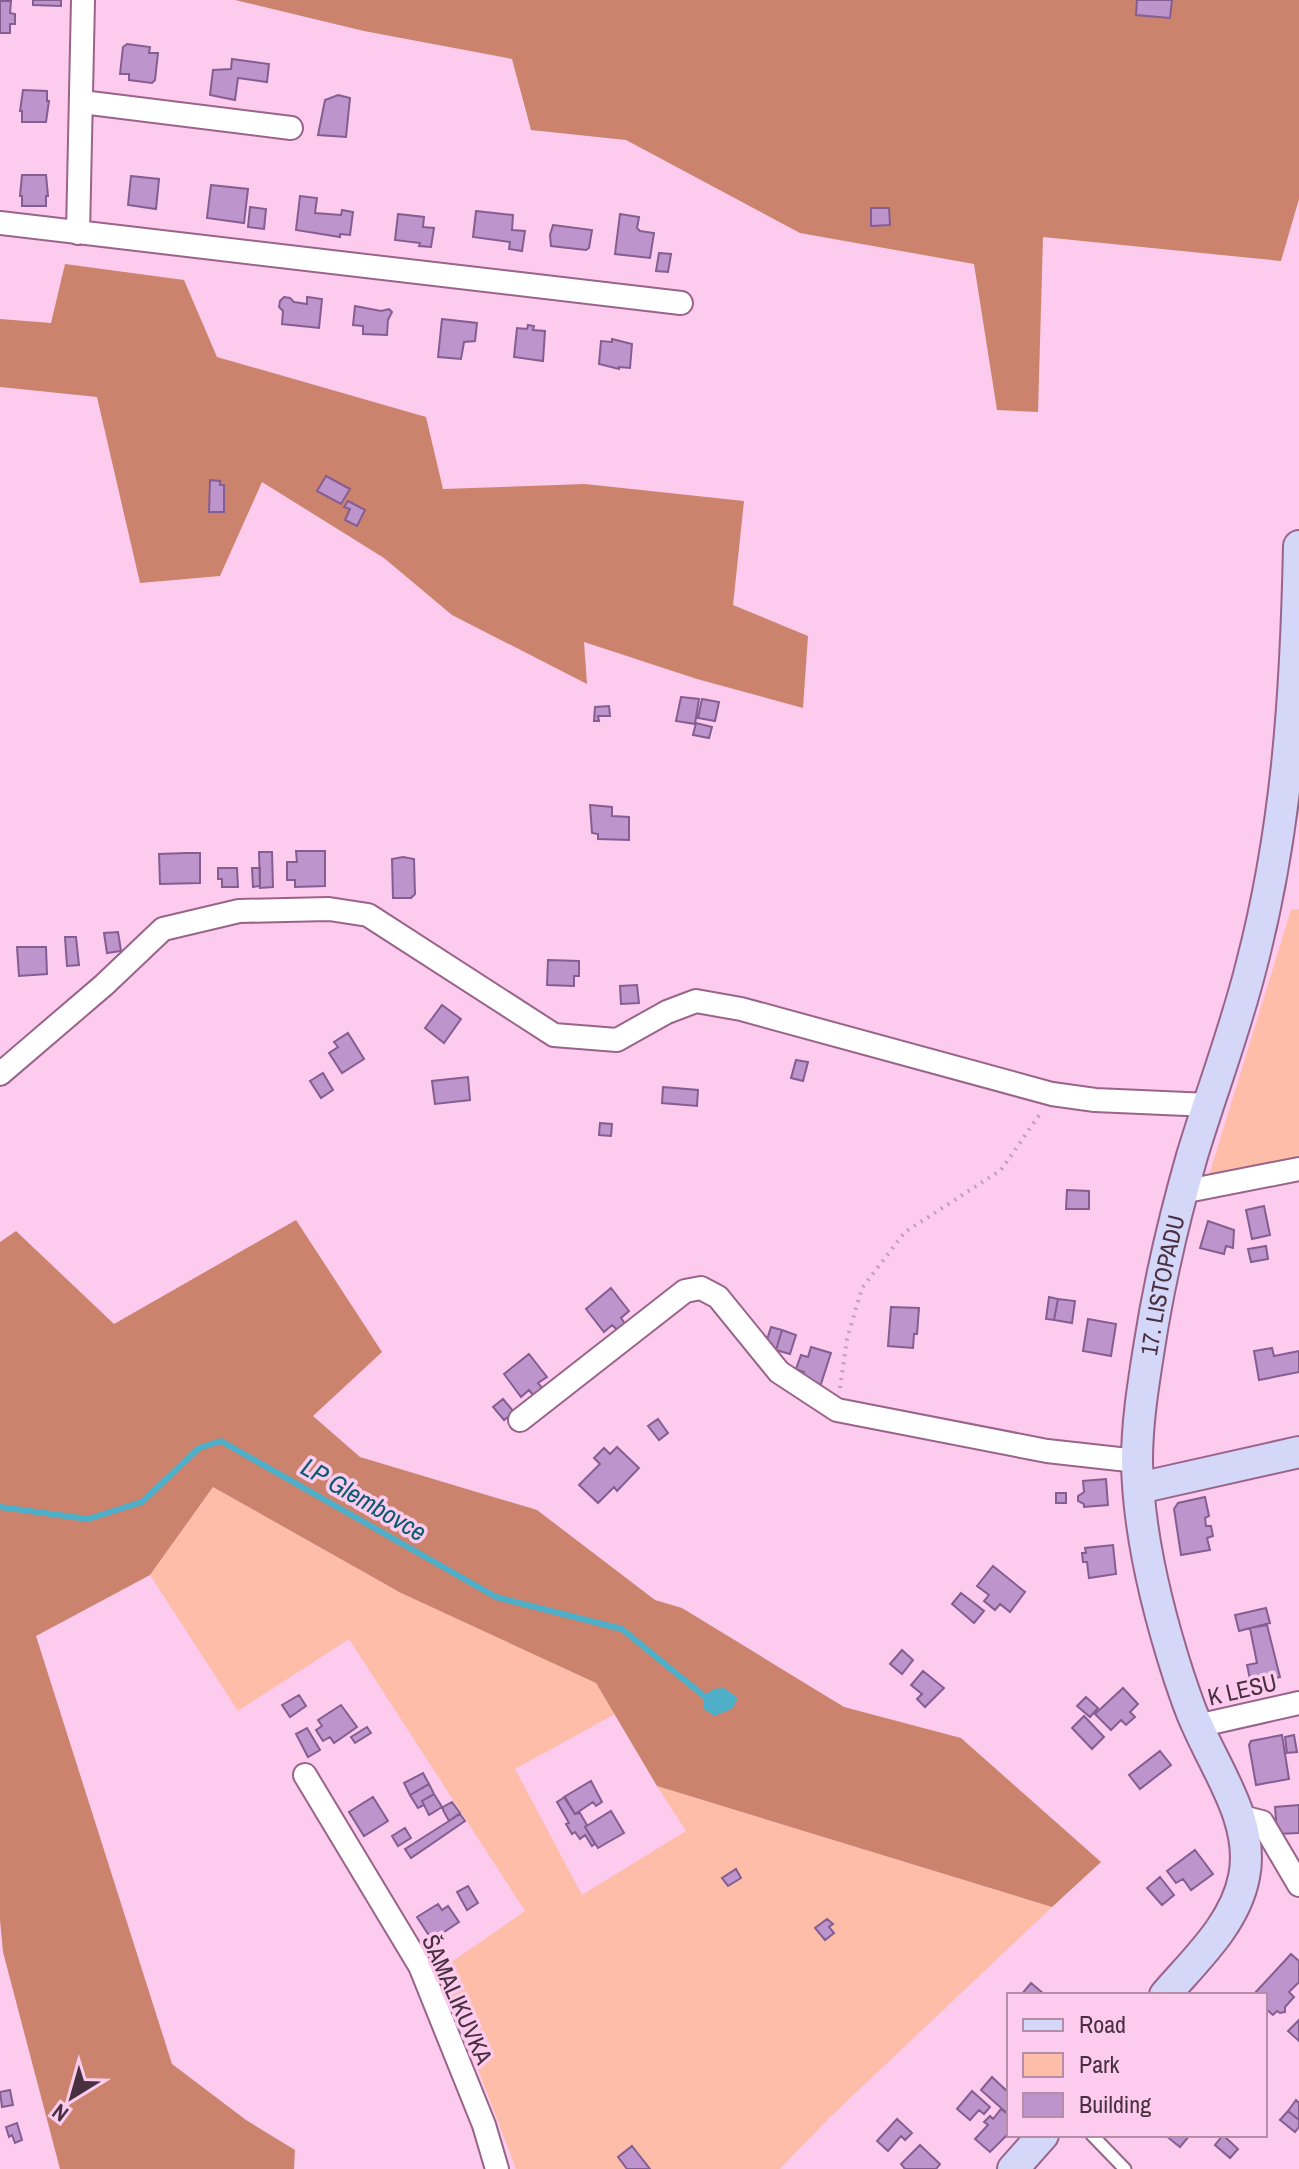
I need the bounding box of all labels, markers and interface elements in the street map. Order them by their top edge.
street label: 17. LISTOPADU [1132,1211,1192,1358]
water label: LP Glembovce [295,1449,433,1549]
street label: K LESU [1204,1666,1280,1712]
street label: ŠAMALIKUVKA [415,1929,501,2070]
legend [1007,1993,1267,2137]
text: Road [1079,2008,1126,2040]
text: Park [1079,2048,1120,2080]
north arrow [32,2057,112,2137]
text: Building [1079,2088,1151,2120]
text: N [46,2097,74,2129]

